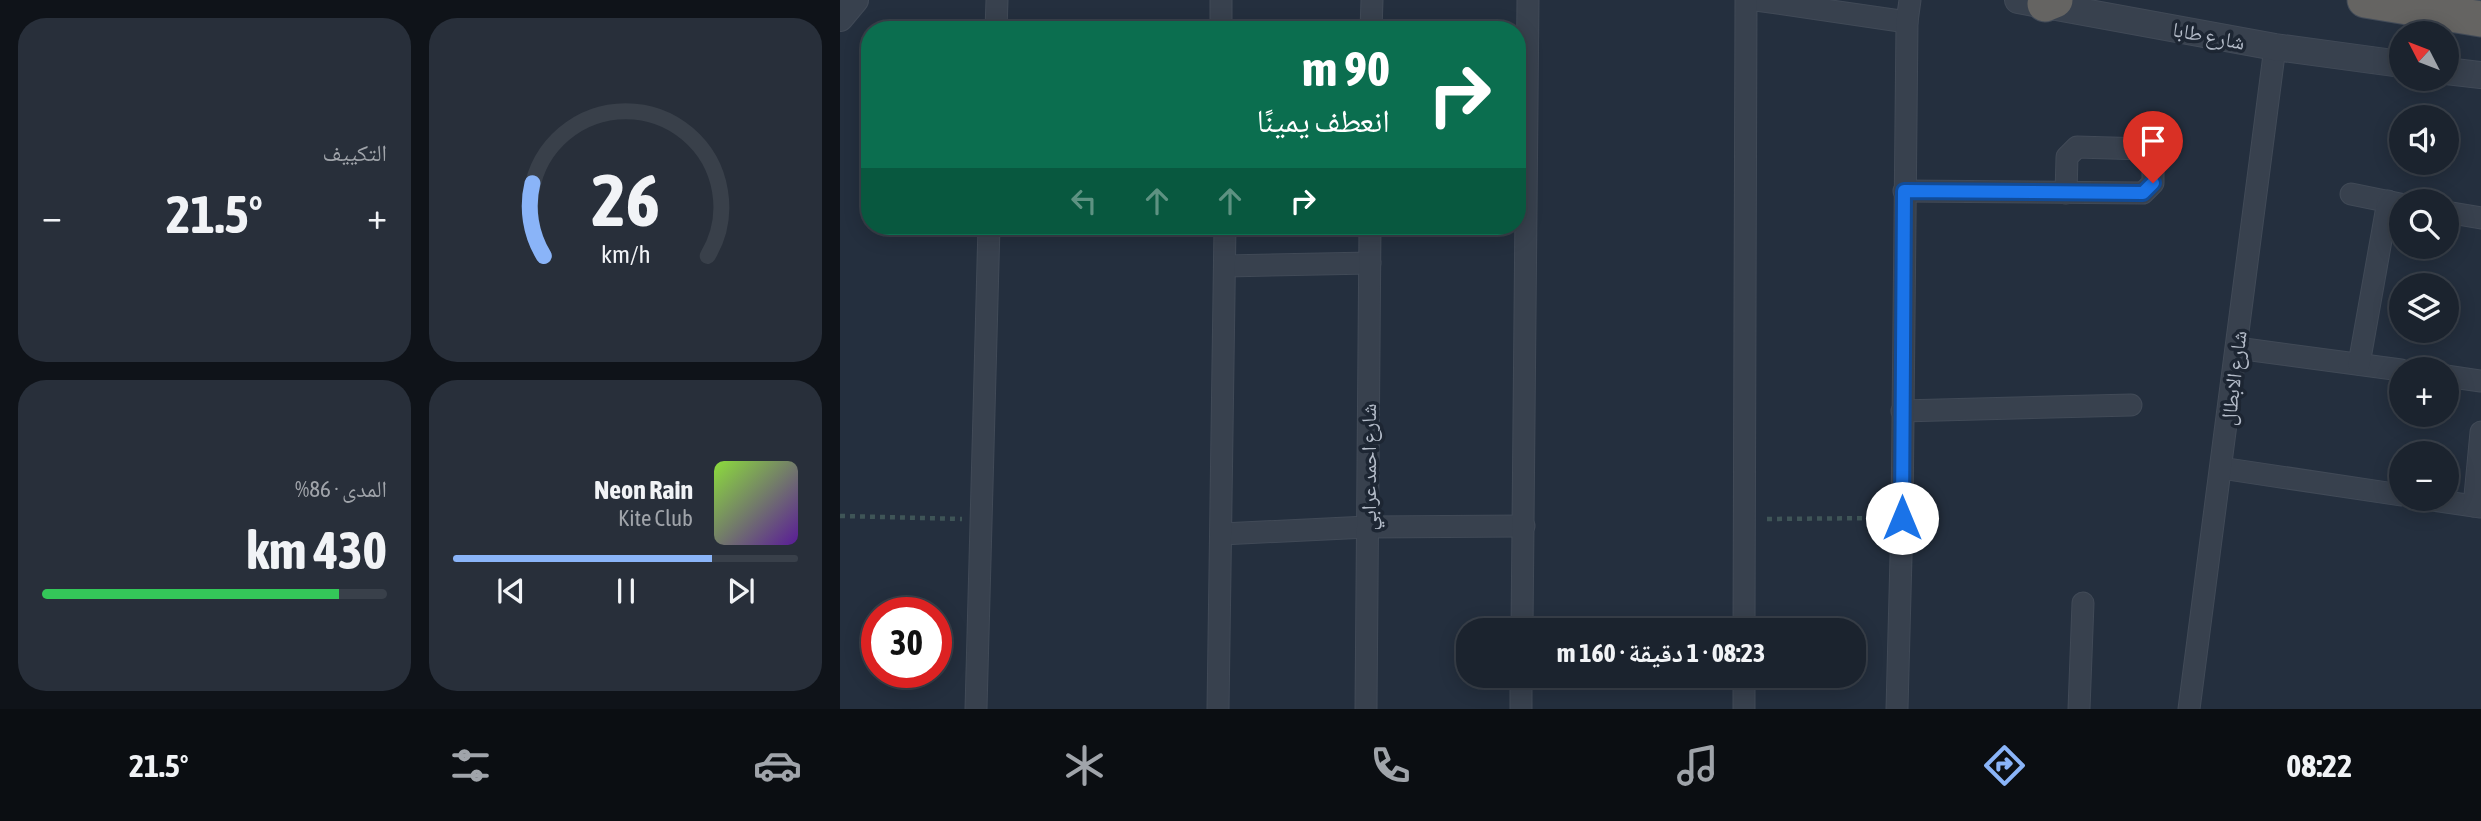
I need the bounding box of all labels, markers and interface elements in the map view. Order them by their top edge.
street label: شارع طابا [2170,16,2247,56]
north arrow [2389,21,2459,91]
map controls [2389,21,2459,511]
text: 90 m [1302,40,1390,96]
icon: right [1414,49,1505,140]
text: انعطف يمينًا [1257,102,1390,139]
button: sound [2389,105,2459,175]
pin [2123,111,2183,183]
icon: arrive [2134,122,2172,160]
text: التكييف [322,140,387,166]
text: 26 [591,158,660,241]
icon: left [1065,182,1103,220]
icon: ahead [1138,182,1176,220]
icon: ahead [1211,182,1249,220]
icon: right [1284,182,1322,220]
text: 21.5° [166,184,263,244]
button: search [2389,189,2459,259]
text: − [42,194,62,237]
text: + [367,194,387,237]
text: km/h [601,240,650,268]
button: layers [2389,273,2459,343]
street label: شارع الابطال [2215,329,2253,427]
button: + [2389,357,2459,427]
street label: شارع احمد عرابي [1356,404,1385,530]
button: − [2389,441,2459,511]
text: Neon Rain [594,475,693,505]
text: المدى · 86% [295,476,387,502]
position arrow [1865,481,1939,555]
text: Kite Club [618,505,693,531]
text: 430 km [246,520,387,580]
icon: previous [492,572,530,610]
icon: pause [607,572,645,610]
icon: next [722,572,760,610]
speed limit sign: 30 [861,597,952,688]
text: 08:23 · 1 دقيقة · 160 m [1557,638,1765,668]
icon: filters [446,741,495,790]
icon: car [753,741,802,790]
icon: climate [1060,741,1109,790]
icon: phone [1366,741,1415,790]
icon: music [1673,741,1722,790]
icon: directions [1980,741,2029,790]
text: 21.5° [129,747,189,784]
text: 08:22 [2286,747,2352,784]

